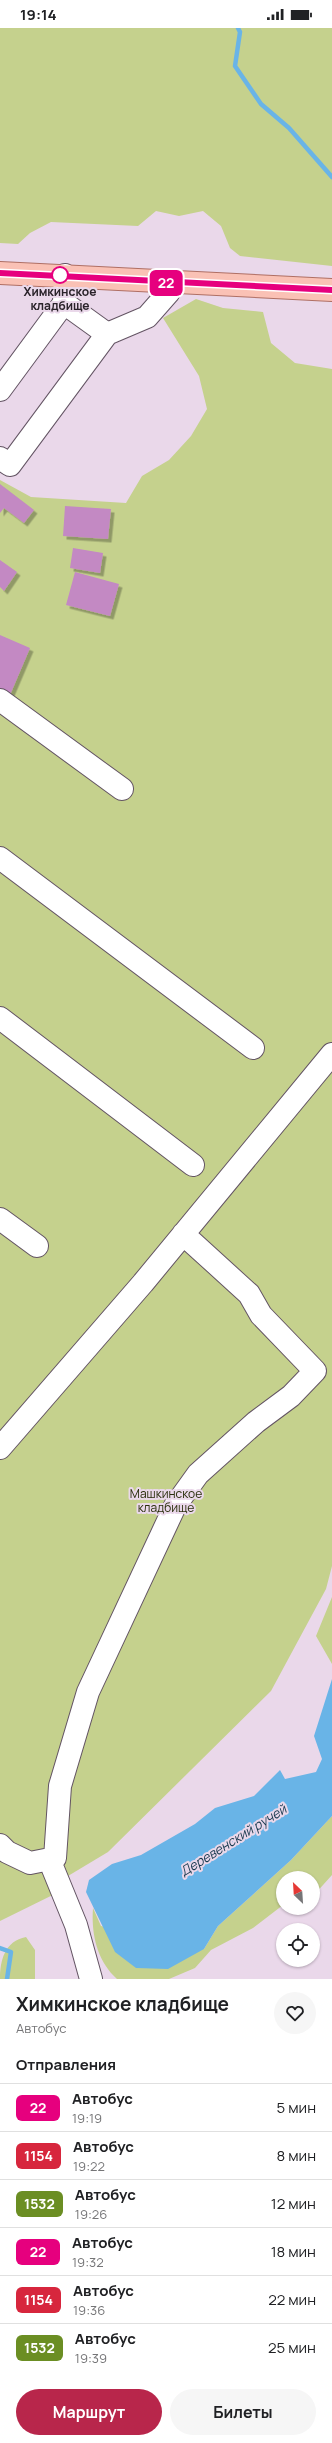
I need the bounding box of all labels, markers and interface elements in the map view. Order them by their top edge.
text: 19:14 [20,4,57,25]
marker: Химкинское кладбище [51,266,69,284]
line badge: 22 [148,270,184,296]
text: 22 [158,273,174,292]
place label: Химкинское кладбище [24,283,96,314]
park label: Машкинское кладбище [130,1485,202,1516]
water label: Деревенский ручей [176,1799,291,1880]
north arrow [276,1871,320,1915]
map controls [276,1871,320,1967]
button: locate [276,1923,320,1967]
text: Химкинское кладбище [16,1991,229,2017]
button: heart [274,1992,316,2034]
text: Автобус [16,2019,66,2037]
text: Отправления [16,2054,116,2075]
text: Автобус [72,2088,133,2109]
text: 5 мин [277,2097,316,2118]
text: 22 [30,2098,46,2117]
text: 19:19 [72,2109,102,2127]
text: Автобус [73,2136,134,2157]
text: 8 мин [277,2145,316,2166]
text: 1154 [24,2146,53,2165]
text: 19:22 [73,2157,105,2175]
text: Автобус [75,2184,136,2205]
text: 12 мин [271,2193,316,2214]
text: 1532 [24,2194,55,2213]
text: 19:26 [75,2205,107,2223]
text: Автобус [72,2232,133,2253]
text: 18 мин [271,2241,316,2262]
text: 22 [30,2242,46,2261]
text: 19:32 [72,2253,104,2271]
text: Автобус [73,2280,134,2301]
text: 22 мин [268,2289,316,2310]
text: 1154 [24,2290,53,2309]
text: 19:36 [73,2301,105,2319]
text: Автобус [75,2328,136,2349]
text: 25 мин [268,2337,316,2358]
text: 1532 [24,2338,55,2357]
text: 19:39 [75,2349,107,2367]
button: Маршрут [16,2389,162,2435]
button: Билеты [170,2389,316,2435]

